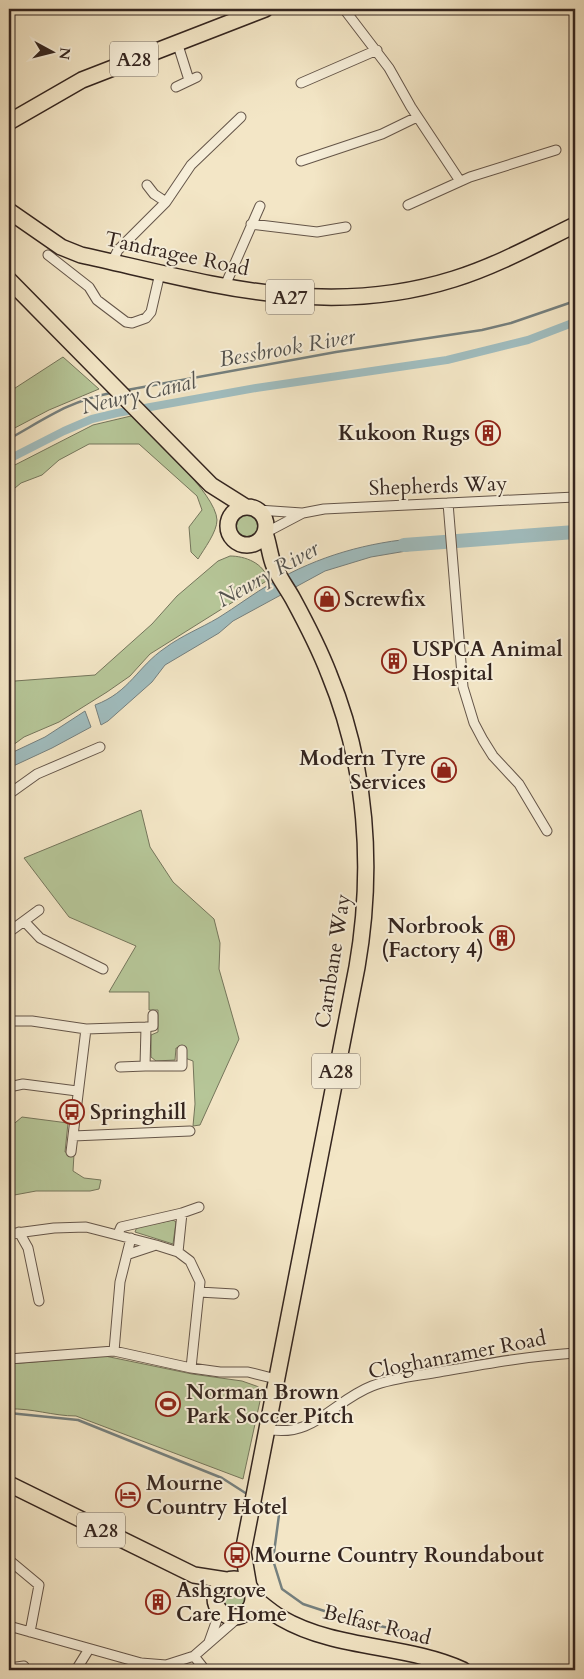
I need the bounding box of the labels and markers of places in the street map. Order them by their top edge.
place label: Kukoon Rugs [338,419,470,448]
building icon: Kukoon Rugs [475,420,501,446]
place label: Screwfix [344,585,427,614]
shop icon: Screwfix [314,586,340,612]
place label: USPCA Animal Hospital [412,635,563,688]
building icon: USPCA Animal Hospital [381,648,407,674]
place label: Modern Tyre Services [299,744,426,797]
shop icon: Modern Tyre Services [431,757,457,783]
place label: Norbrook (Factory 4) [381,912,484,965]
building icon: Norbrook (Factory 4) [489,925,515,951]
place label: Springhill [90,1098,186,1127]
bus stop icon: Springhill [59,1099,85,1125]
place label: Norman Brown Park Soccer Pitch [186,1378,354,1431]
sports icon: Norman Brown Park Soccer Pitch [155,1391,181,1417]
place label: Mourne Country Hotel [146,1469,288,1522]
hotel icon: Mourne Country Hotel [115,1482,141,1508]
place label: Mourne Country Roundabout [254,1541,545,1570]
bus stop icon: Mourne Country Roundabout [224,1542,250,1568]
place label: Ashgrove Care Home [176,1576,287,1629]
building icon: Ashgrove Care Home [145,1589,171,1615]

